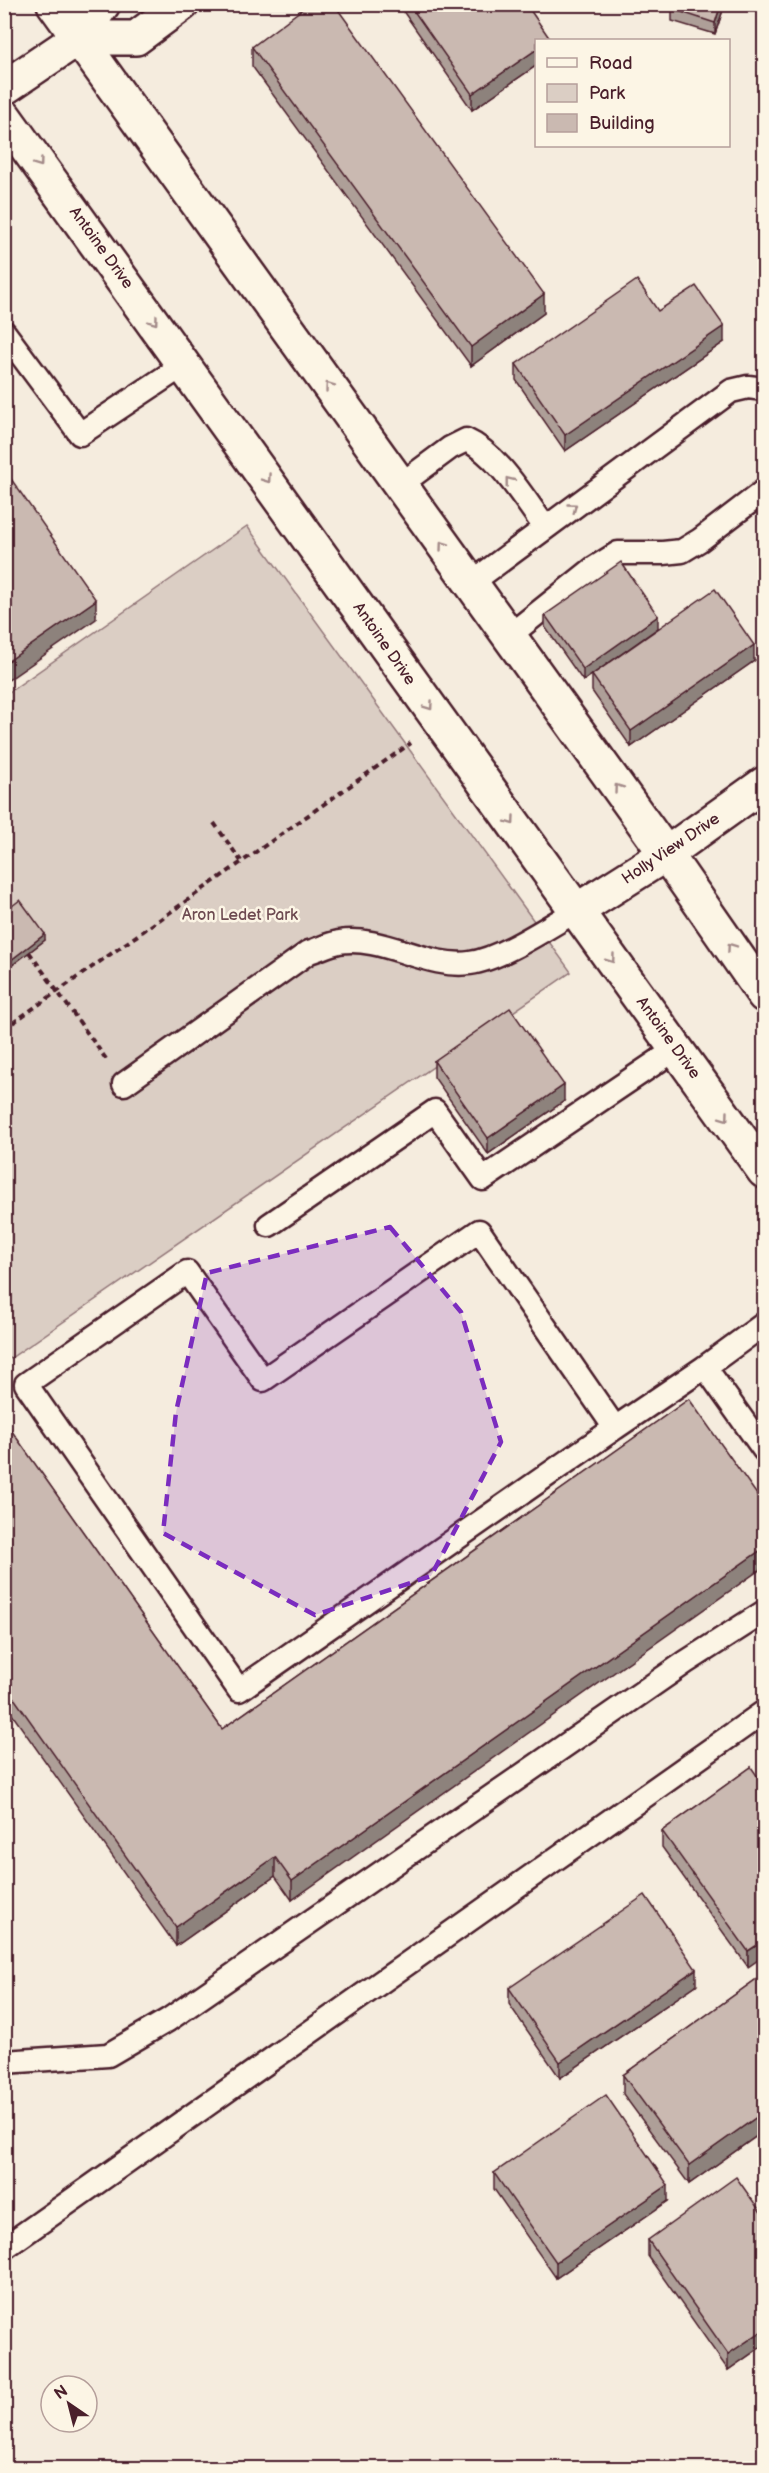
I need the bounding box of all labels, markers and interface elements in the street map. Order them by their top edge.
legend [535,39,730,147]
text: Road [589,53,633,74]
text: Park [589,83,625,104]
text: Building [589,113,655,134]
one-way arrow [32,156,43,167]
street label: Antoine Drive [65,203,137,293]
one-way arrow [146,314,157,325]
one-way arrow [325,382,336,393]
one-way arrow [260,473,271,484]
one-way arrow [506,476,517,487]
one-way arrow [566,503,577,514]
one-way arrow [439,540,450,551]
street label: Antoine Drive [349,599,420,689]
one-way arrow [422,700,433,711]
one-way arrow [614,784,625,795]
street label: Holly View Drive [619,809,724,889]
one-way arrow [504,814,515,825]
park label: Aron Ledet Park [182,906,298,925]
one-way arrow [727,943,738,954]
one-way arrow [603,952,614,963]
street label: Antoine Drive [632,993,704,1083]
one-way arrow [718,1110,729,1121]
north arrow [39,2374,99,2434]
text: N [51,2382,72,2404]

